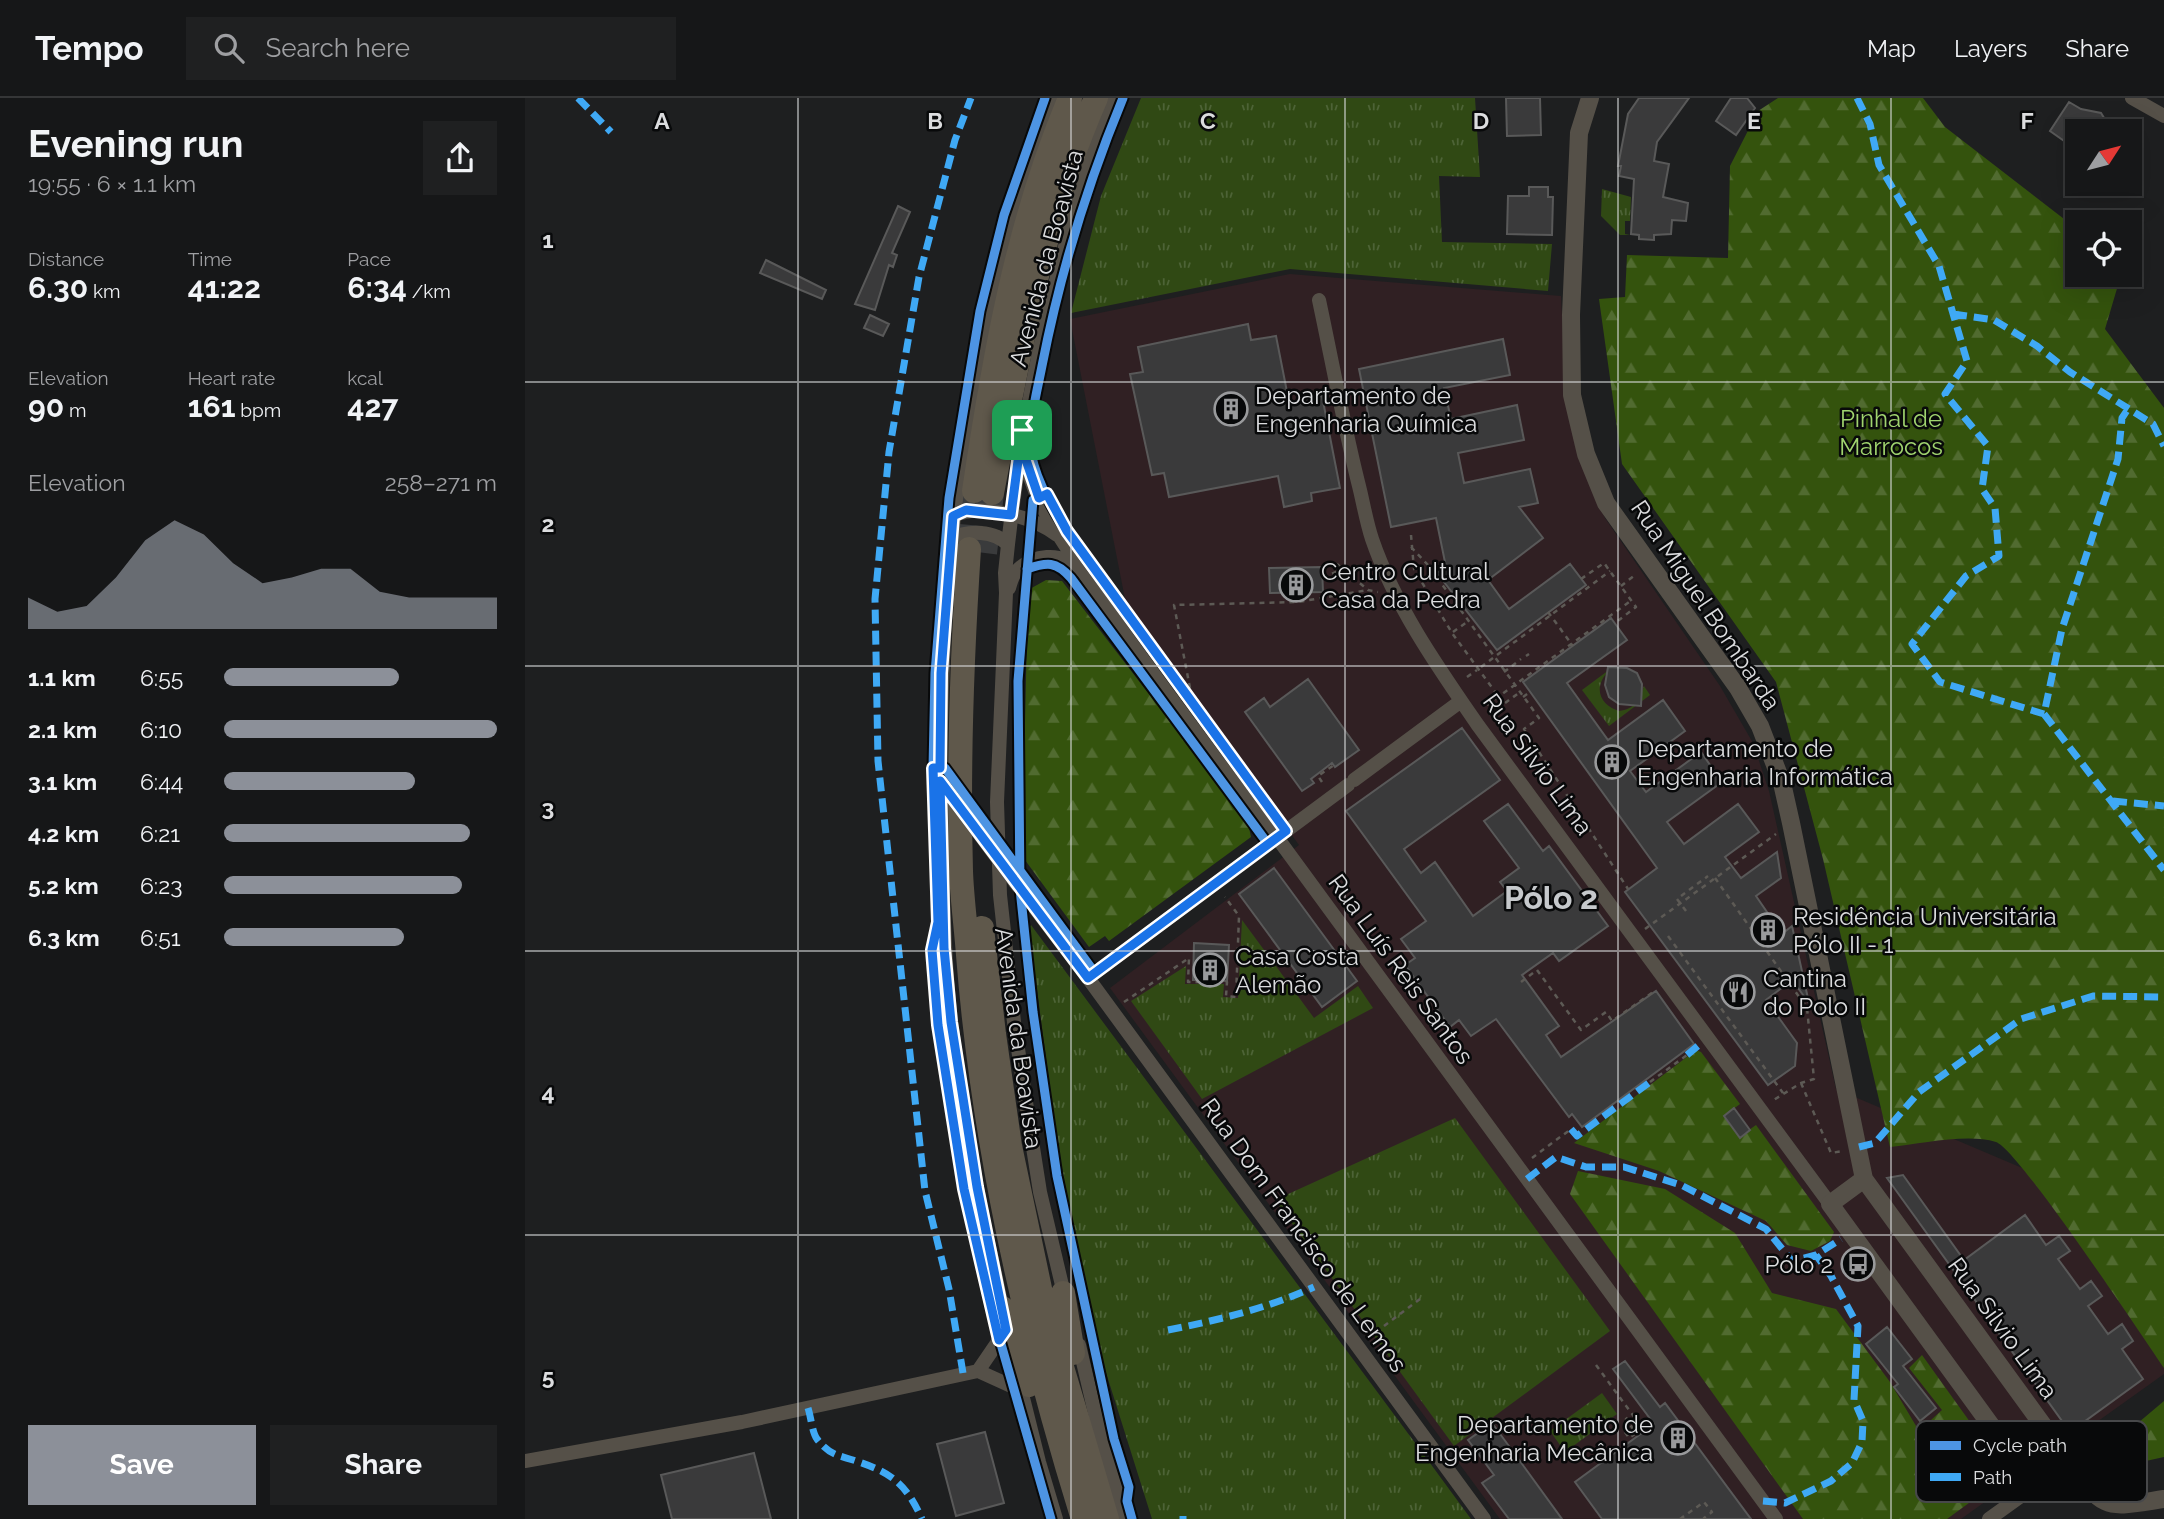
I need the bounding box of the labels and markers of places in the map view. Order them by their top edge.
place label: Departamento de Engenharia Química [1255,381,1477,438]
building icon: Departamento de Engenharia Química [1212,390,1250,428]
pin [992,400,1052,460]
place label: Centro Cultural Casa da Pedra [1321,557,1490,614]
building icon: Centro Cultural Casa da Pedra [1277,566,1315,604]
place label: Departamento de Engenharia Informática [1637,734,1893,791]
building icon: Departamento de Engenharia Informática [1593,743,1631,781]
place label: Residência Universitária Pólo II - 1 [1793,902,2057,959]
building icon: Residência Universitária Pólo II - 1 [1749,911,1787,949]
place label: Casa Costa Alemão [1235,942,1359,999]
building icon: Casa Costa Alemão [1191,951,1229,989]
place label: Cantina do Polo II [1763,964,1866,1021]
restaurant icon: Cantina do Polo II [1719,973,1757,1011]
bus stop icon: Pólo 2 [1839,1245,1877,1283]
place label: Pólo 2 [1765,1250,1833,1279]
place label: Departamento de Engenharia Mecânica [1415,1410,1653,1467]
building icon: Departamento de Engenharia Mecânica [1659,1419,1697,1457]

